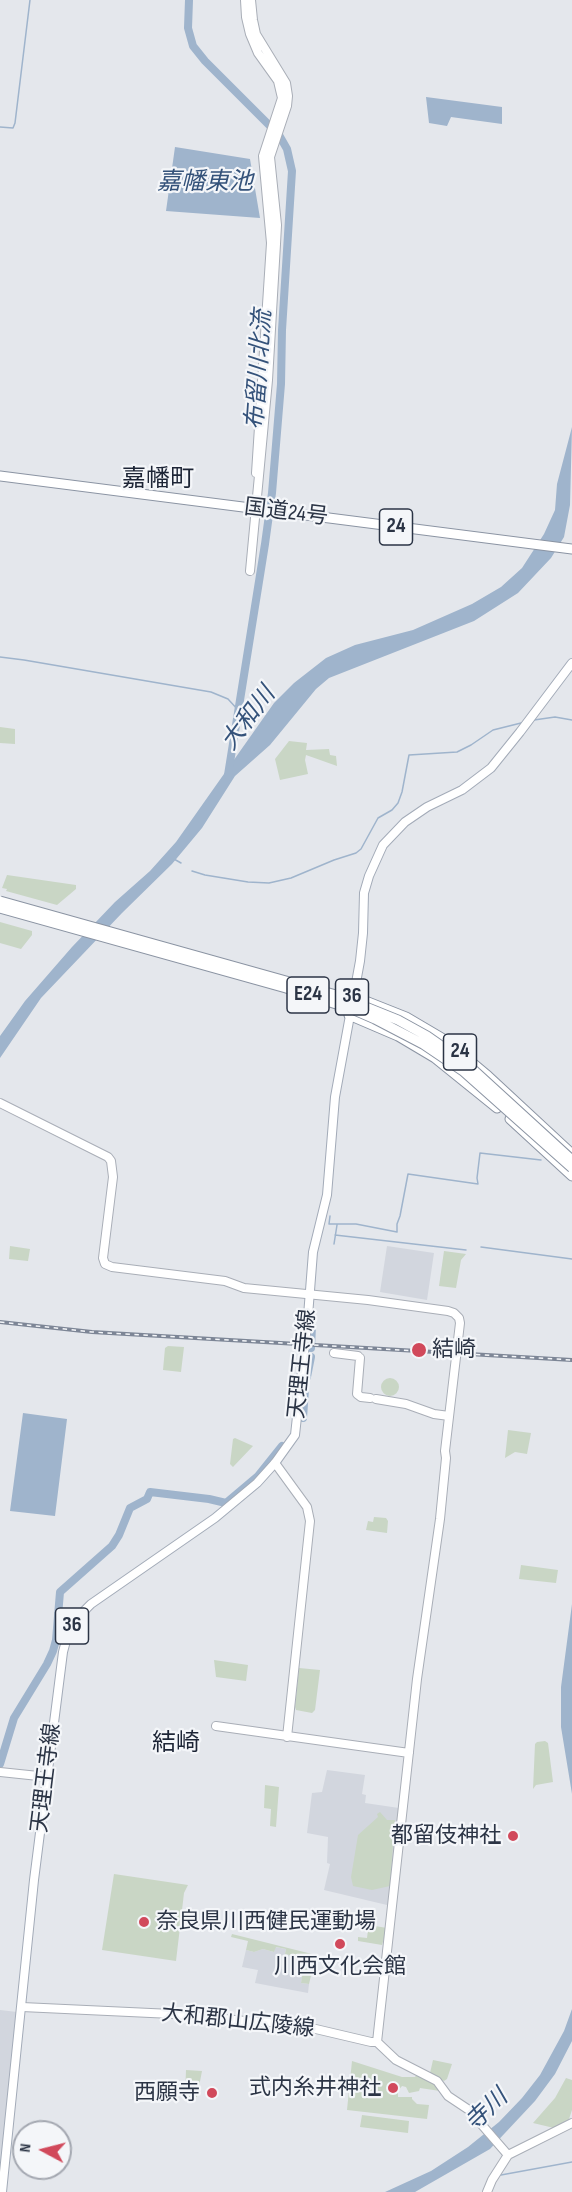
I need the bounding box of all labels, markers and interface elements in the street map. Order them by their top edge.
water label: 嘉幡東池 [157,169,253,197]
water label: 布留川北流 [241,309,279,431]
district label: 嘉幡町 [122,466,194,494]
street label: 国道24号 [243,495,329,531]
road number: 24 [380,509,412,545]
water label: 大和川 [216,682,282,756]
road number: E24 [287,977,329,1013]
road number: 36 [336,979,368,1015]
road number: 24 [444,1034,476,1070]
street label: 天理王寺線 [284,1308,322,1420]
place label: 結崎 [432,1337,476,1363]
marker: 結崎 [410,1341,428,1359]
road number: 36 [56,1608,88,1644]
street label: 天理王寺線 [27,1722,67,1834]
district label: 結崎 [152,1730,200,1758]
place label: 都留伎神社 [391,1823,501,1849]
marker: 都留伎神社 [506,1829,520,1843]
place label: 奈良県川西健民運動場 [156,1909,376,1935]
marker: 奈良県川西健民運動場 [137,1915,151,1929]
marker: 川西文化会館 [333,1937,347,1951]
place label: 川西文化会館 [274,1954,406,1980]
street label: 大和郡山広陵線 [160,2001,316,2043]
place label: 式内糸井神社 [249,2075,381,2101]
place label: 西願寺 [134,2080,200,2106]
marker: 式内糸井神社 [386,2081,400,2095]
water label: 寺川 [460,2084,514,2138]
marker: 西願寺 [205,2086,219,2100]
north arrow [12,2120,72,2180]
text: N [16,2143,36,2153]

